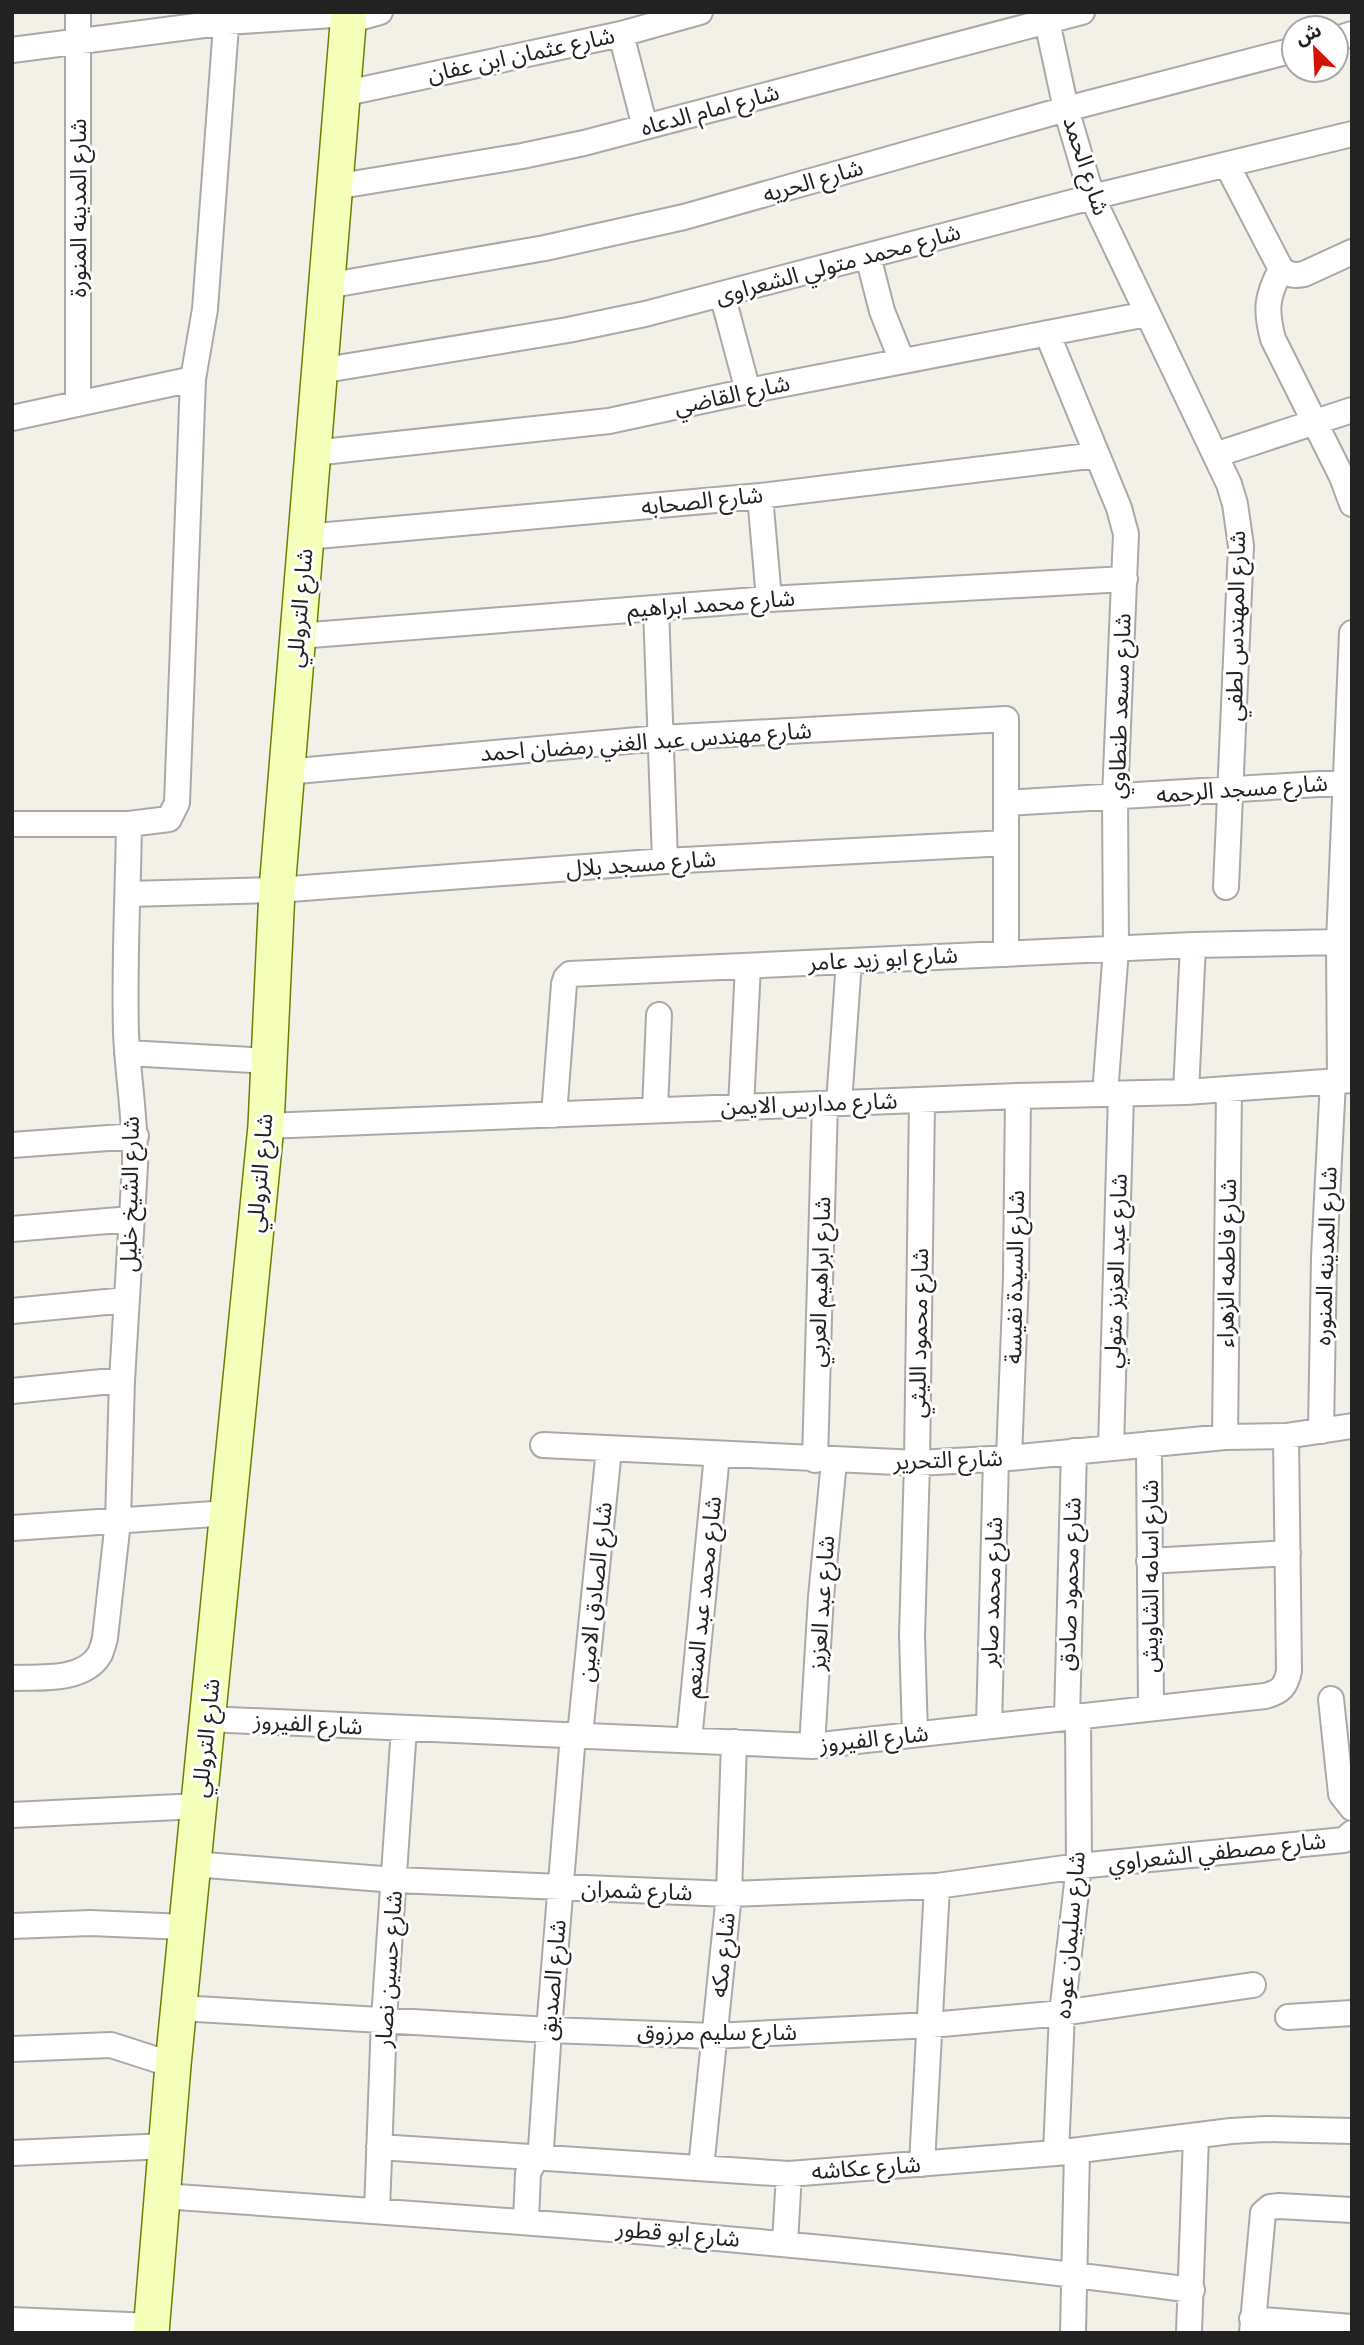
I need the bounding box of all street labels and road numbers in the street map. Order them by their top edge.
street label: شارع عثمان ابن عفان [425,22,618,91]
street label: شارع امام الدعاه [638,79,783,145]
street label: شارع الحمد [1055,113,1115,220]
street label: شارع المدينه المنورة [65,118,95,298]
street label: شارع الحريه [760,154,867,211]
street label: شارع محمد متولي الشعراوى [712,218,964,313]
street label: شارع القاضي [672,370,793,424]
street label: شارع الصحابه [640,481,765,524]
street label: شارع المهندس لطفي [1221,530,1254,722]
street label: شارع التروللي [281,547,322,669]
street label: شارع محمد ابراهيم [626,585,796,626]
street label: شارع مسعد طنطاوي [1103,613,1140,799]
street label: شارع مهندس عبد الغني رمضان احمد [479,717,813,770]
street label: شارع مسجد الرحمه [1155,770,1329,811]
street label: شارع مسجد بلال [565,845,717,886]
street label: شارع ابو زيد عامر [806,942,959,979]
street label: شارع مدارس الايمن [720,1087,898,1124]
street label: شارع التروللي [241,1112,282,1234]
street label: شارع الشيخ خليل [115,1116,148,1272]
street label: شارع المدينه المنوره [1309,1166,1346,1346]
street label: شارع عبد العزيز متولي [1099,1173,1136,1369]
street label: شارع فاطمه الزهراء [1212,1178,1245,1348]
street label: شارع السيدة نفيسة [1000,1190,1033,1364]
street label: شارع ابراهيم العربي [804,1196,840,1368]
street label: شارع محمود الليثي [904,1248,937,1418]
street label: شارع التحرير [892,1445,1003,1478]
street label: شارع اسامه الشاويش [1137,1479,1167,1673]
street label: شارع محمد عبد المنعم [679,1495,730,1700]
street label: شارع محمود صادق [1053,1497,1090,1671]
street label: شارع الصادق الامين [572,1501,621,1684]
street label: شارع محمد صابر [976,1516,1011,1669]
street label: شارع عبد العزيز [804,1535,843,1673]
street label: شارع التروللي [186,1677,229,1799]
street label: شارع الفيروز [251,1708,363,1743]
street label: شارع الفيروز [817,1720,930,1761]
street label: شارع مصطفي الشعراوي [1107,1827,1328,1880]
street label: شارع سليمان عوده [1049,1850,1094,2020]
street label: شارع شمران [581,1876,693,1909]
street label: شارع حسين نصار [370,1890,411,2050]
street label: شارع مكه [705,1911,744,1999]
street label: شارع الصديق [534,1918,575,2042]
street label: شارع سليم مرزوق [637,2019,797,2049]
street label: شارع عكاشه [810,2151,922,2188]
street label: شارع ابو قطور [614,2215,741,2256]

